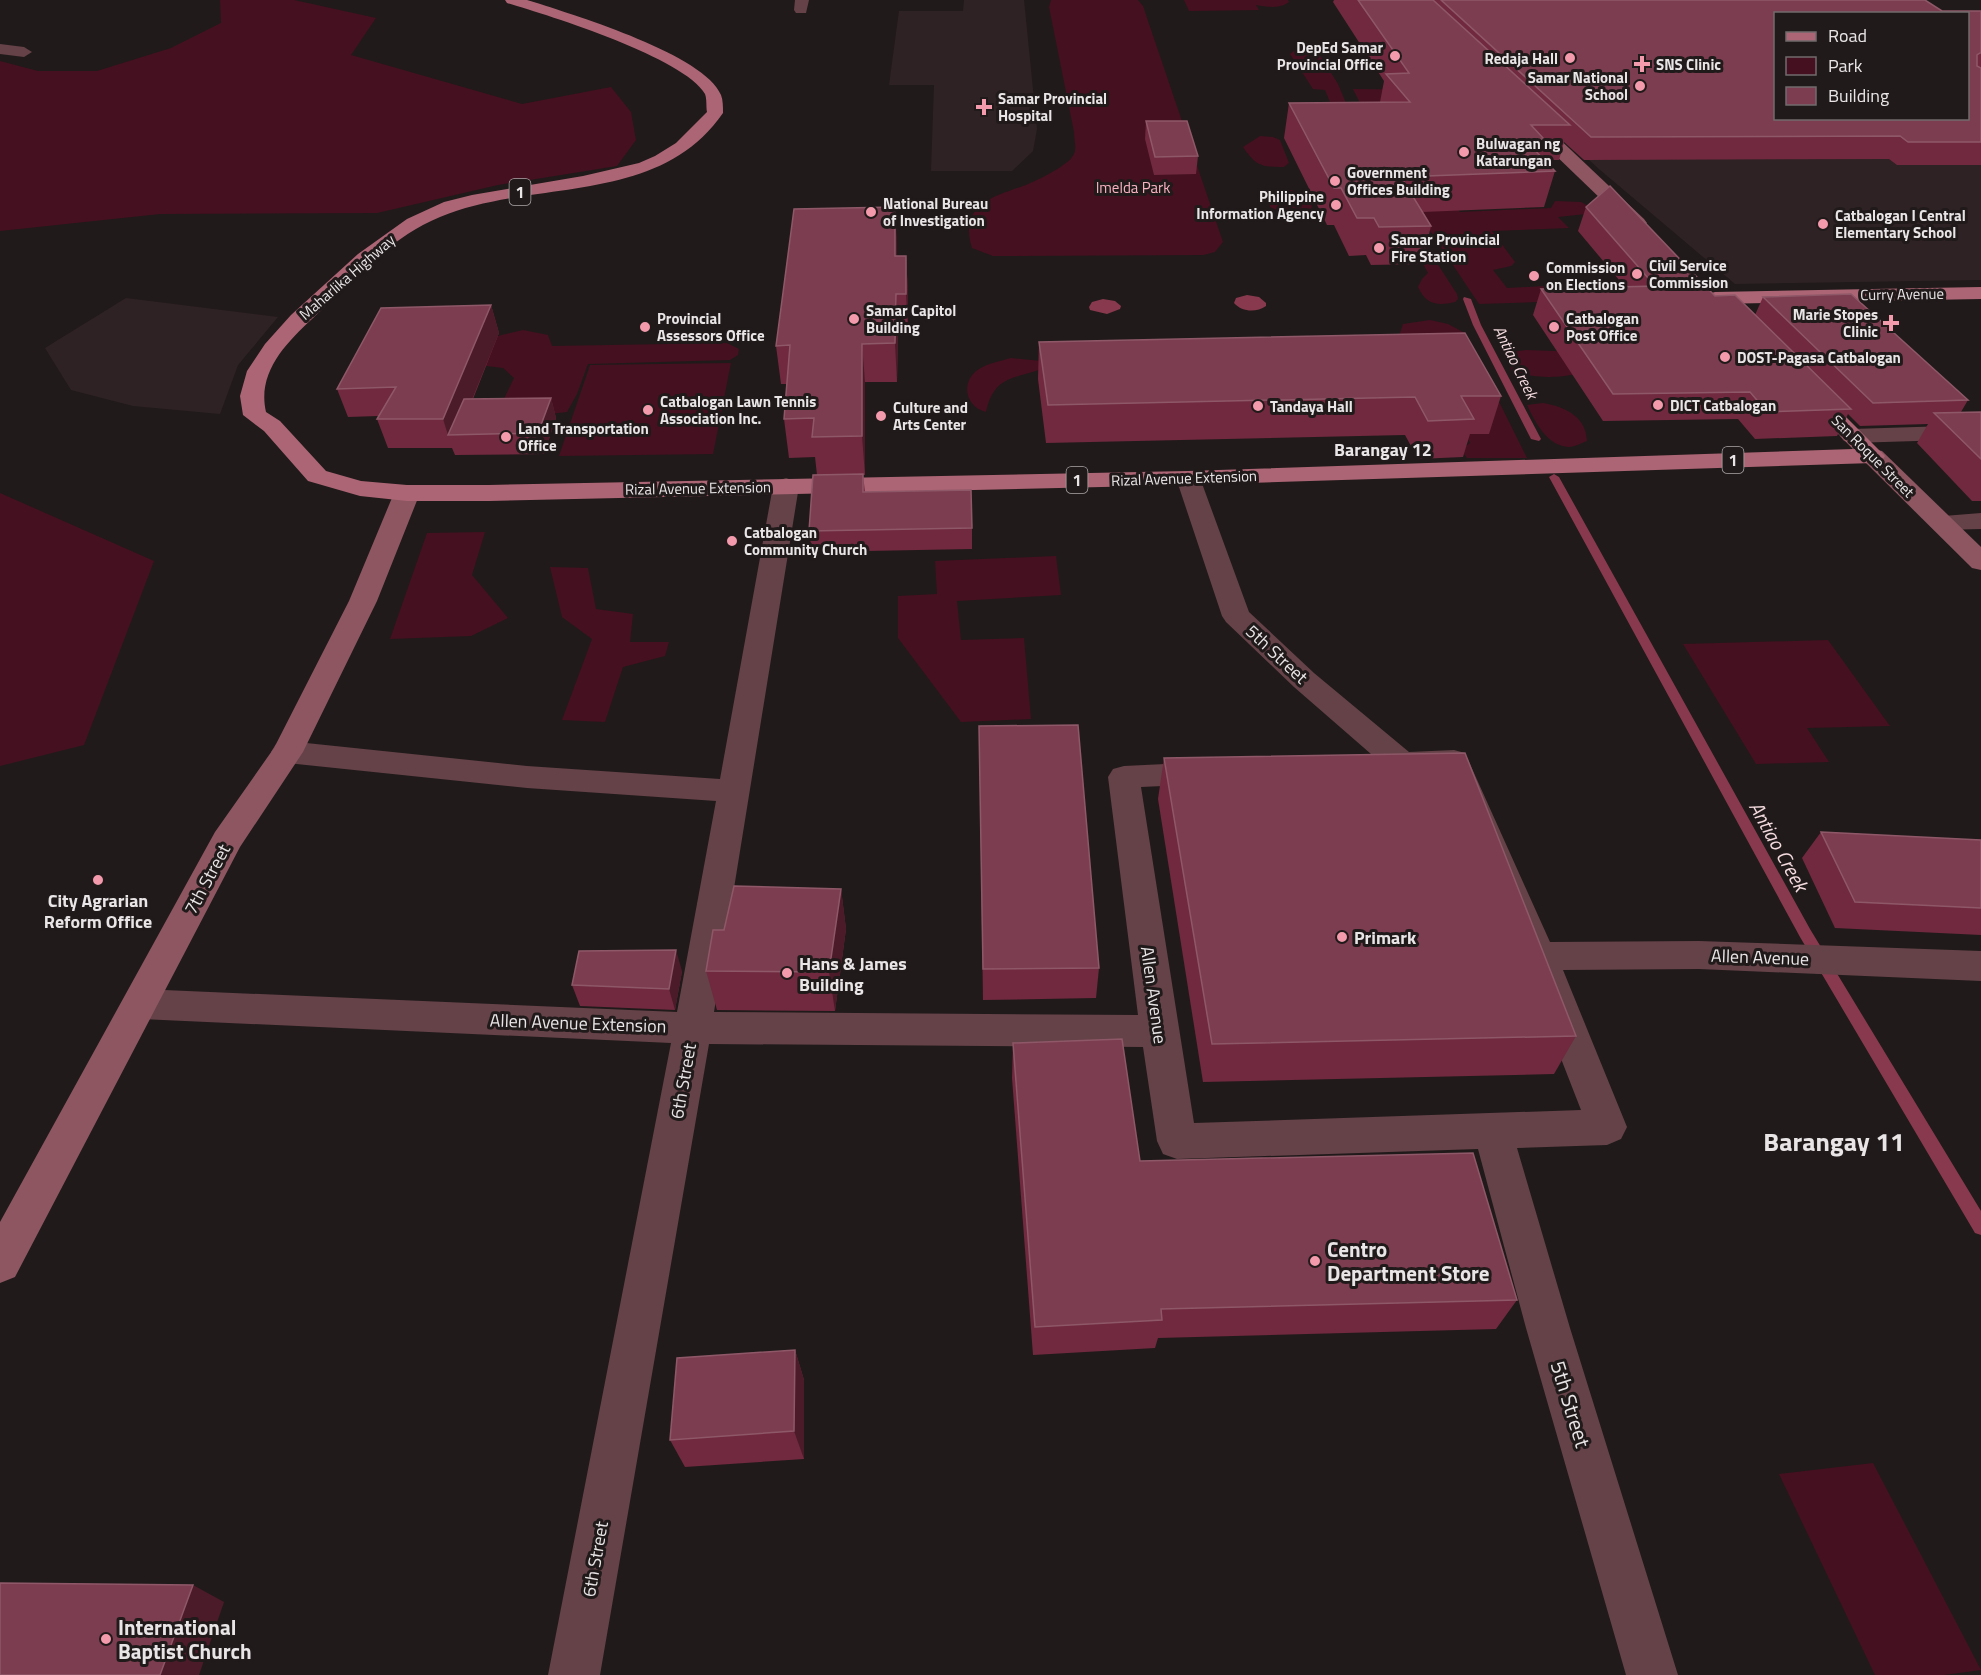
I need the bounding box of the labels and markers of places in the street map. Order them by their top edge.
place label: DepEd Samar Provincial Office [1277,36,1383,76]
place label: Redaja Hall [1484,47,1558,70]
marker: DepEd Samar Provincial Office [1388,49,1402,63]
marker: Redaja Hall [1563,51,1577,65]
place label: SNS Clinic [1656,53,1721,76]
marker: SNS Clinic [1633,55,1651,73]
place label: Samar National School [1528,66,1628,106]
marker: Samar National School [1633,79,1647,93]
place label: Samar Provincial Hospital [998,87,1107,127]
marker: Samar Provincial Hospital [975,98,993,116]
place label: Bulwagan ng Katarungan [1476,132,1560,172]
marker: Bulwagan ng Katarungan [1457,145,1471,159]
place label: Government Offices Building [1347,161,1450,201]
marker: Government Offices Building [1328,174,1342,188]
place label: Philippine Information Agency [1196,185,1324,225]
place label: National Bureau of Investigation [883,192,988,232]
marker: Philippine Information Agency [1329,198,1343,212]
place label: Catbalogan I Central Elementary School [1835,204,1966,244]
marker: National Bureau of Investigation [864,205,878,219]
marker: Catbalogan I Central Elementary School [1816,217,1830,231]
place label: Samar Provincial Fire Station [1391,228,1500,268]
marker: Samar Provincial Fire Station [1372,241,1386,255]
place label: Civil Service Commission [1649,254,1728,294]
place label: Commission on Elections [1546,256,1625,296]
marker: Civil Service Commission [1630,267,1644,281]
marker: Commission on Elections [1527,269,1541,283]
place label: Samar Capitol Building [866,299,956,339]
place label: Marie Stopes Clinic [1793,303,1878,343]
place label: Provincial Assessors Office [657,307,765,347]
place label: Catbalogan Post Office [1566,307,1639,347]
marker: Samar Capitol Building [847,312,861,326]
marker: Marie Stopes Clinic [1882,314,1900,332]
marker: Provincial Assessors Office [638,320,652,334]
marker: Catbalogan Post Office [1547,320,1561,334]
place label: DOST-Pagasa Catbalogan [1737,346,1901,369]
marker: DOST-Pagasa Catbalogan [1718,350,1732,364]
place label: Catbalogan Lawn Tennis Association Inc. [660,390,816,430]
place label: DICT Catbalogan [1670,394,1776,417]
place label: Tandaya Hall [1270,395,1353,418]
place label: Culture and Arts Center [893,396,968,436]
marker: DICT Catbalogan [1651,398,1665,412]
marker: Tandaya Hall [1251,399,1265,413]
marker: Catbalogan Lawn Tennis Association Inc. [641,403,655,417]
marker: Culture and Arts Center [874,409,888,423]
place label: Land Transportation Office [518,417,649,457]
marker: Land Transportation Office [499,430,513,444]
place label: Catbalogan Community Church [744,521,867,561]
marker: Catbalogan Community Church [725,534,739,548]
marker: City Agrarian Reform Office [91,873,105,887]
place label: City Agrarian Reform Office [44,887,152,935]
place label: Primark [1354,924,1417,951]
marker: Primark [1335,930,1349,944]
place label: Hans & James Building [799,950,907,998]
marker: Hans & James Building [780,966,794,980]
place label: Centro Department Store [1327,1233,1490,1289]
marker: Centro Department Store [1308,1254,1322,1268]
place label: International Baptist Church [118,1611,252,1667]
marker: International Baptist Church [99,1632,113,1646]

